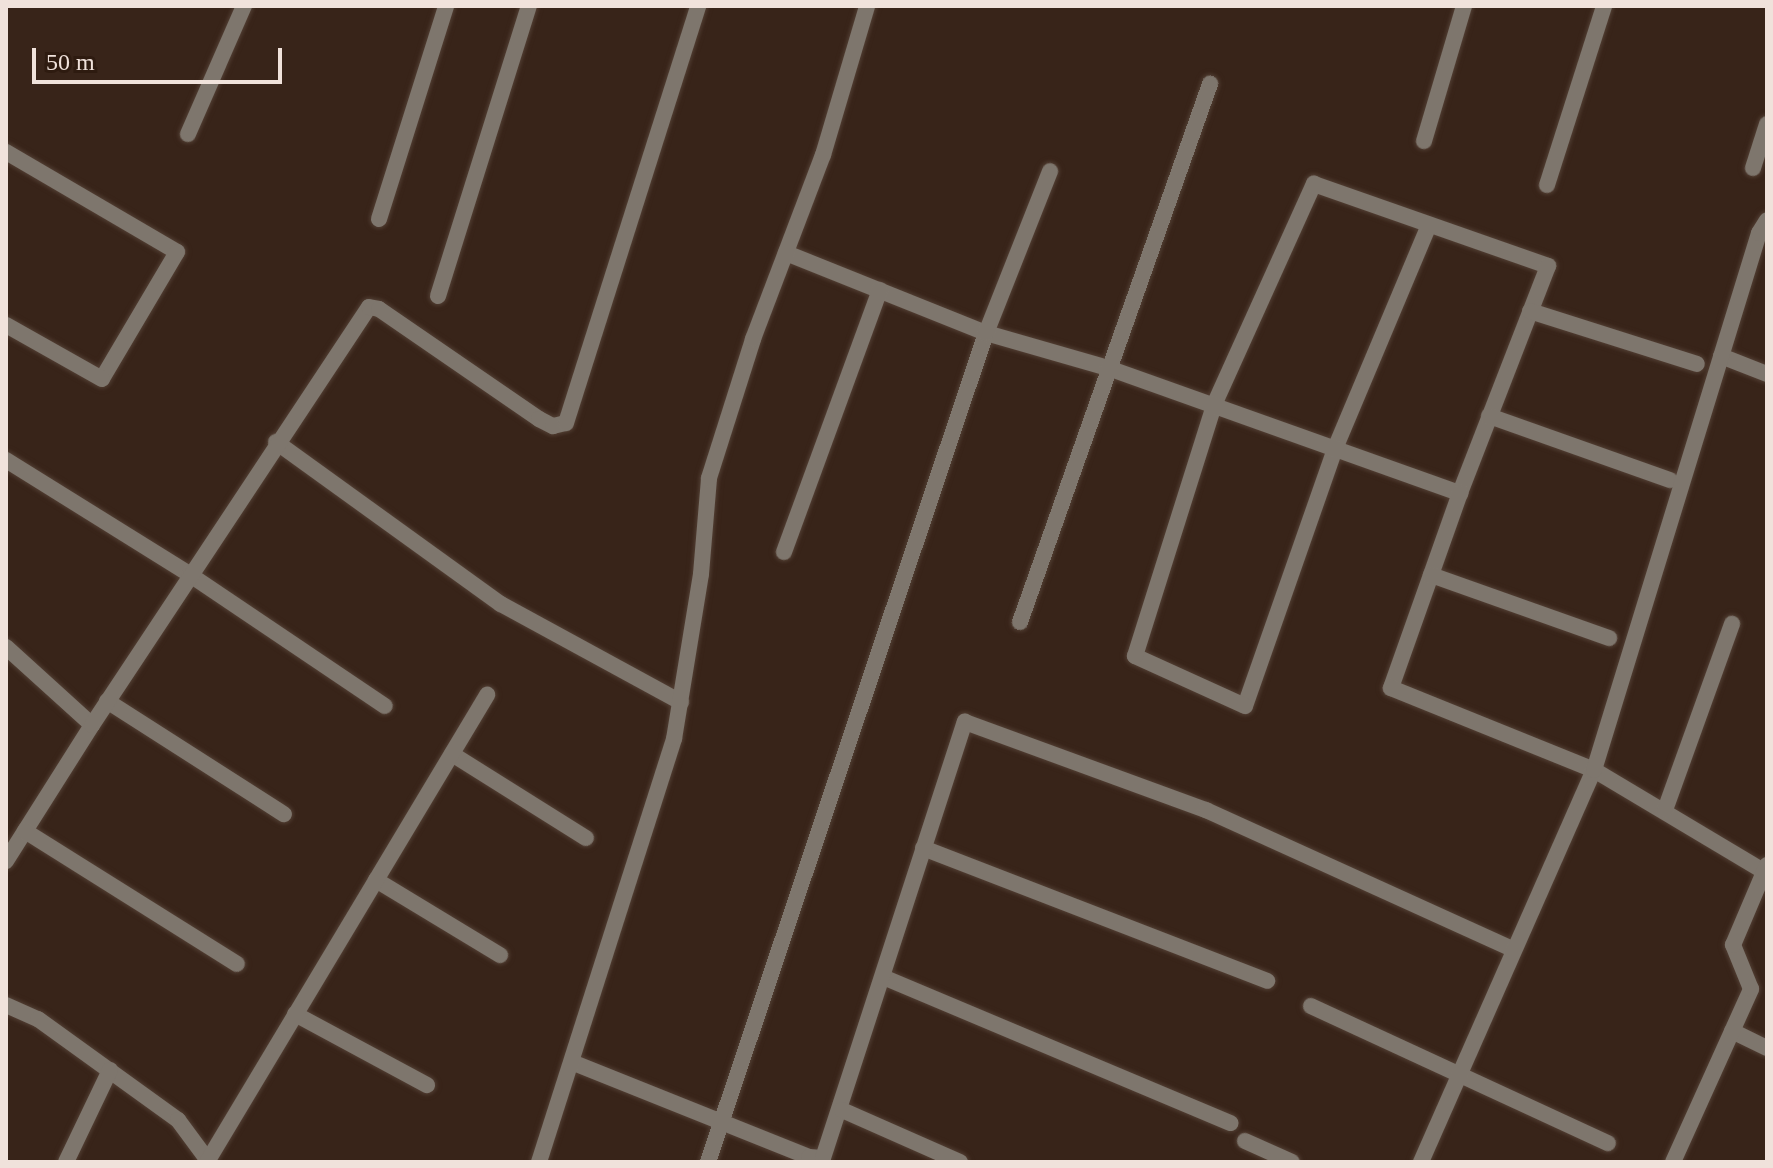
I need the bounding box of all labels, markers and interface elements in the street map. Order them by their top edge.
scale bar [36,32,286,82]
text: 50 m [46,49,95,75]

